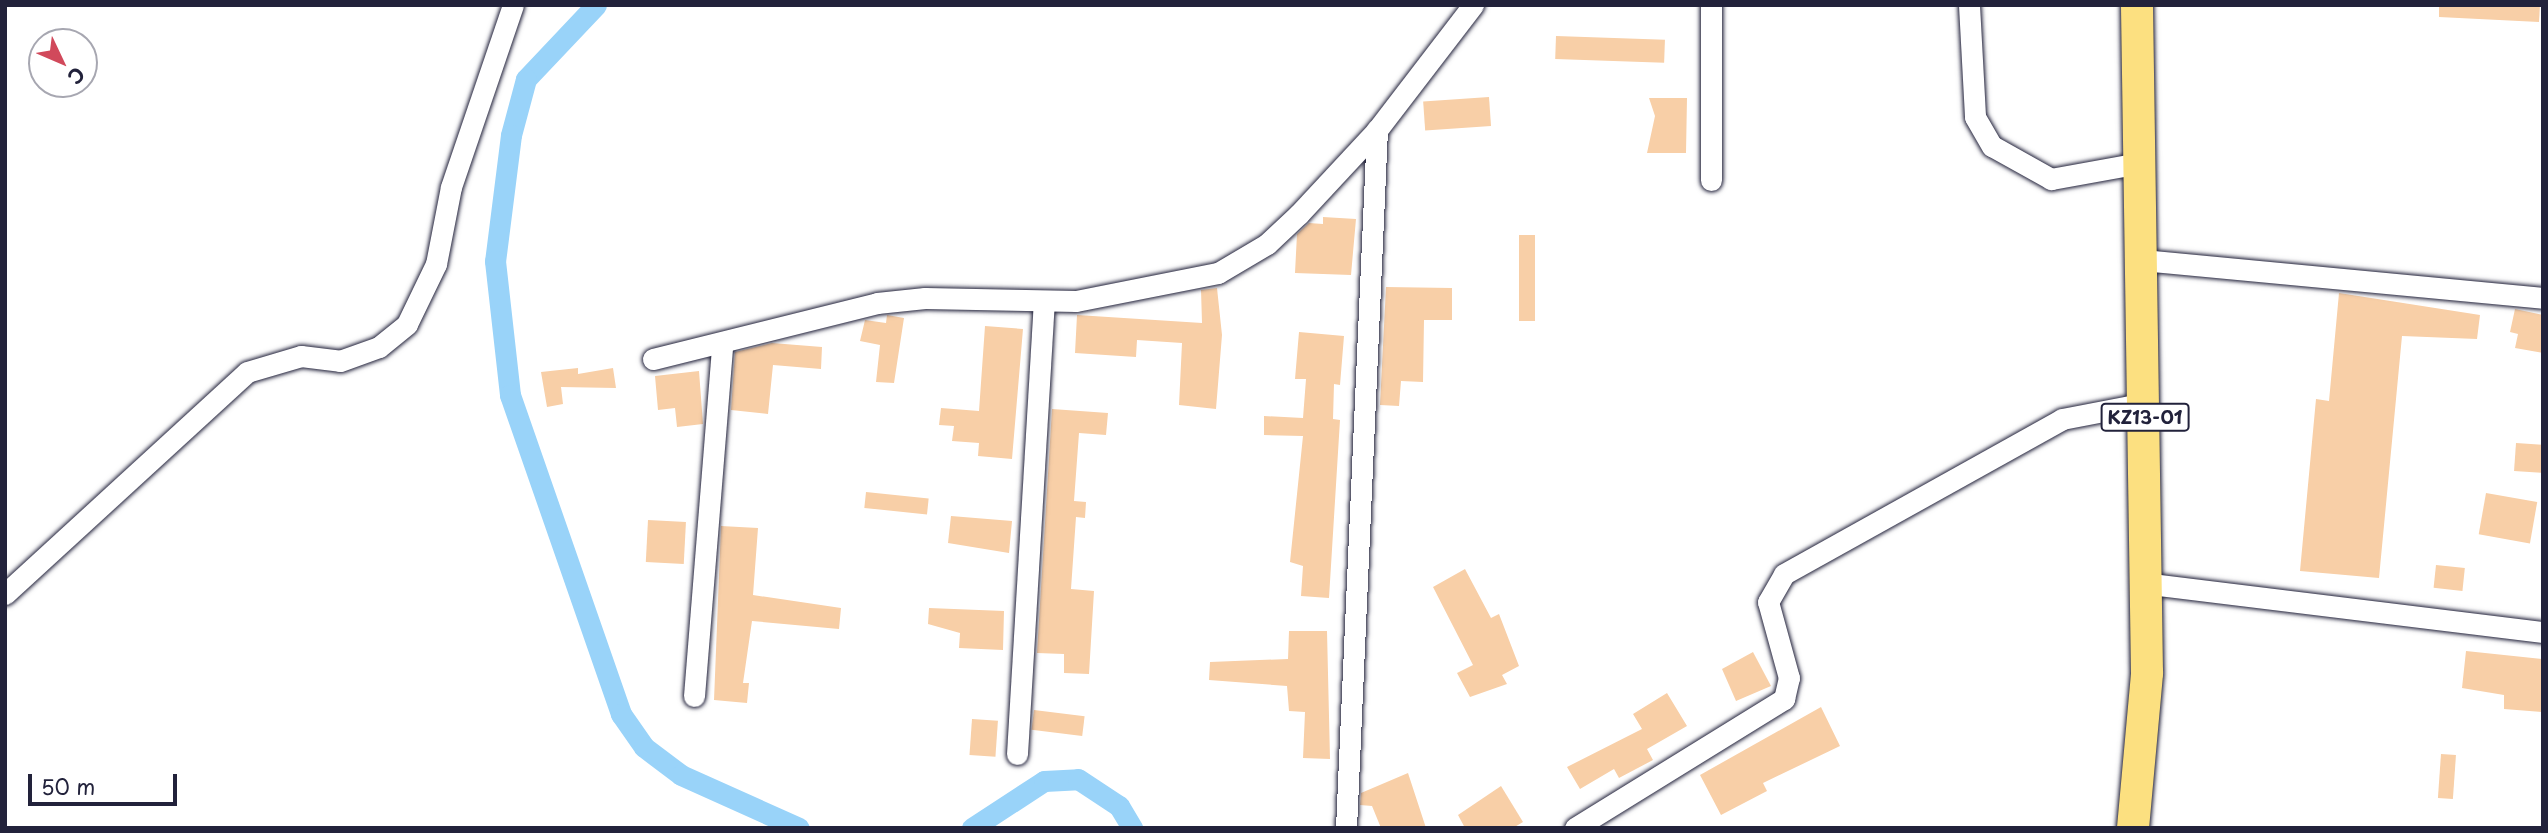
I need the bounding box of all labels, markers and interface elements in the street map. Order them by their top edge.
north arrow [28,28,98,98]
text: С [62,61,92,91]
road number: KZ13-01 [2100,402,2190,432]
scale bar [32,760,180,804]
text: 50 m [41,770,95,802]

